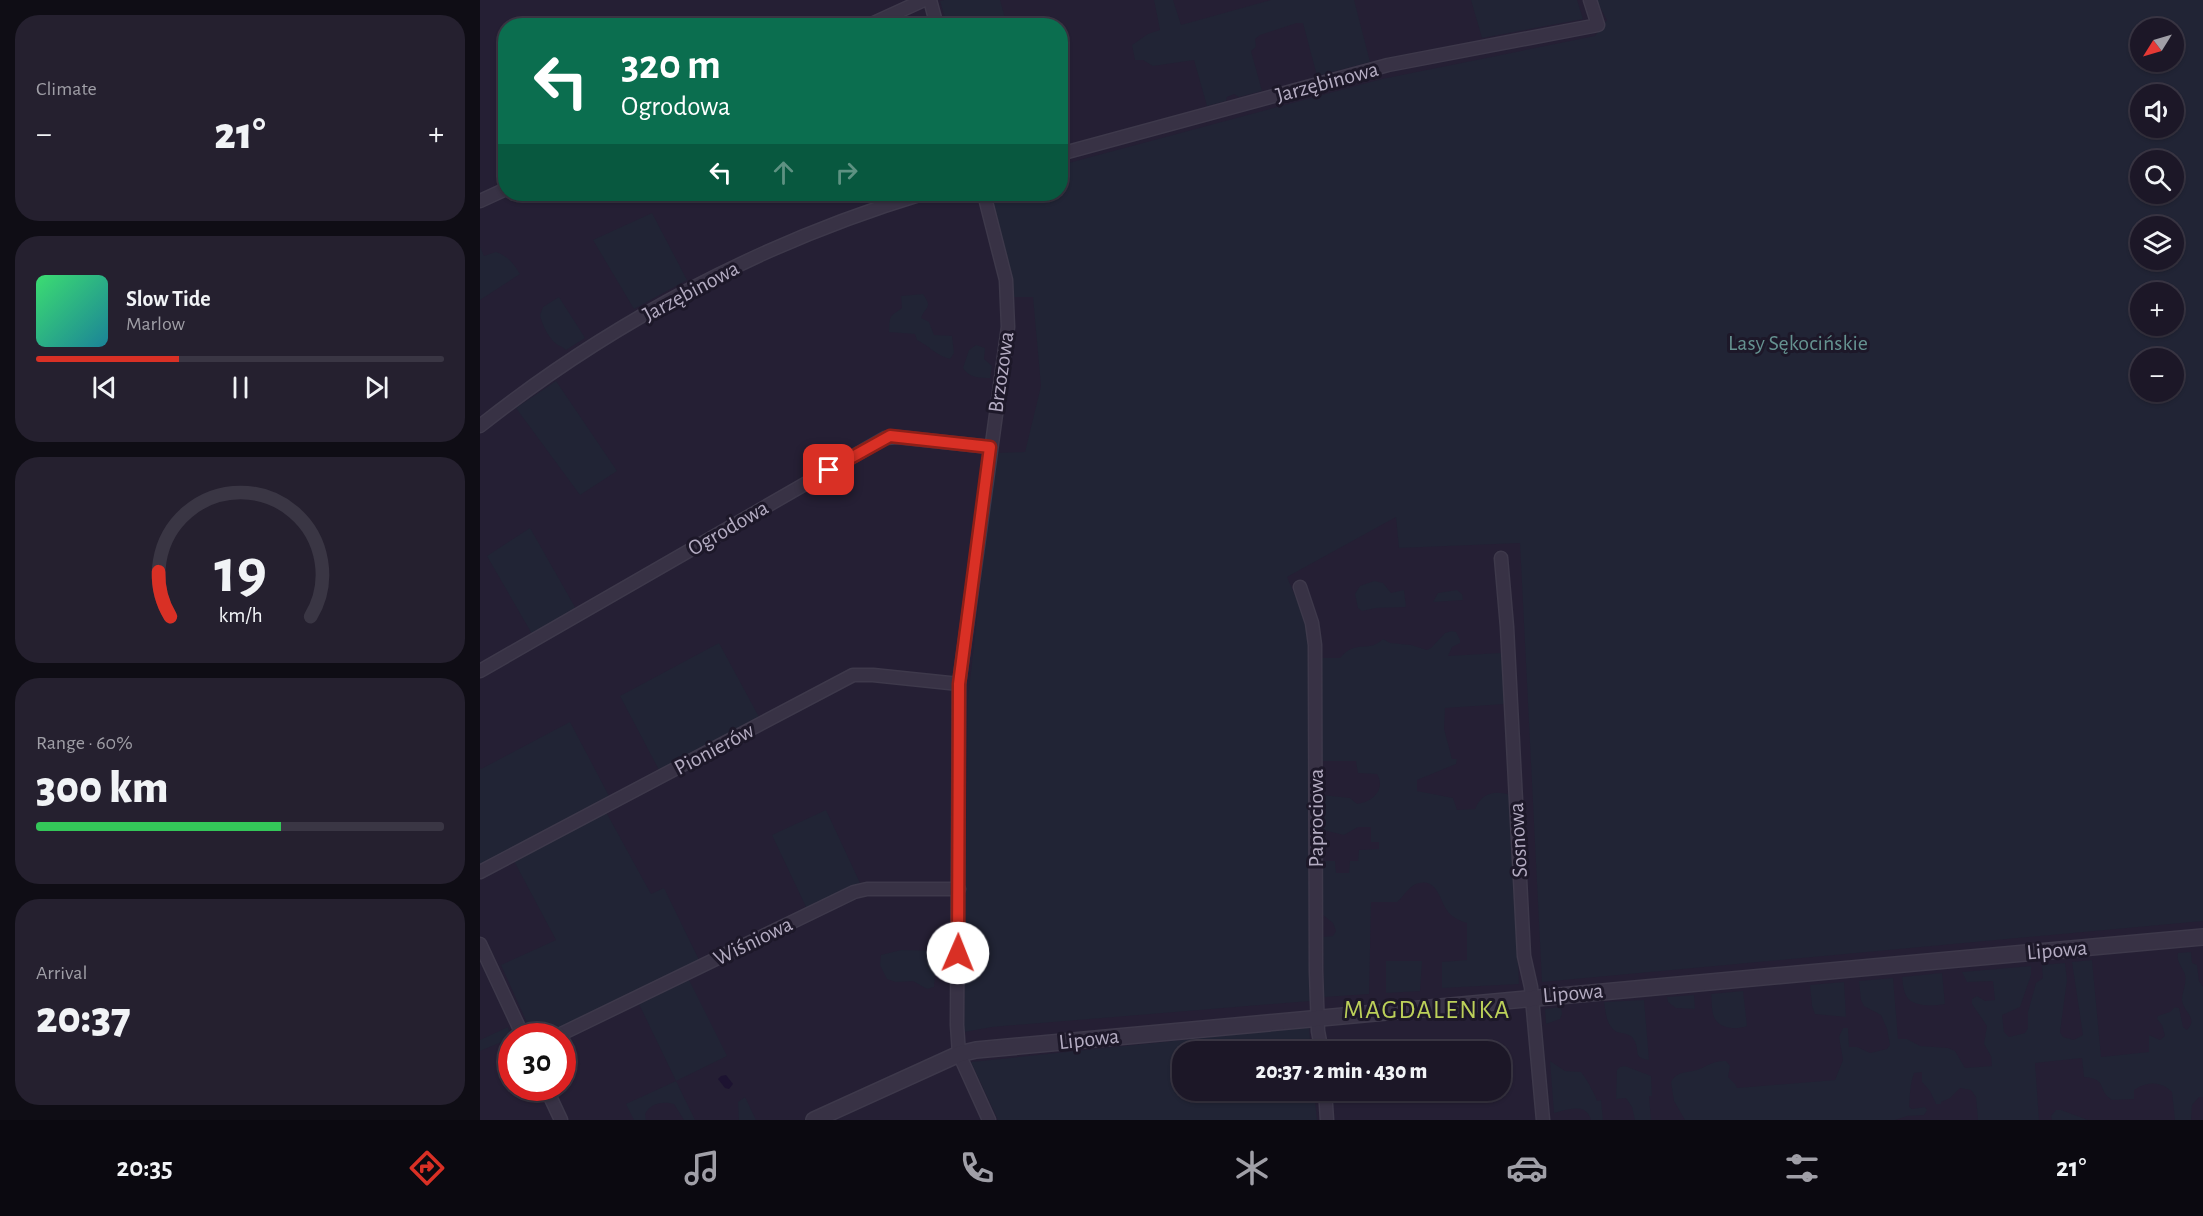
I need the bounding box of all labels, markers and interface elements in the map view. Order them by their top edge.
north arrow [2130,18,2184,72]
map controls [2130,18,2184,402]
icon: left [522,42,600,120]
text: 320 m [621,44,721,86]
street label: Jarzębinowa [1273,58,1381,106]
text: Climate [36,79,97,99]
button: sound [2130,84,2184,138]
text: Ogrodowa [621,93,730,120]
text: 21° [214,112,266,157]
text: − [36,118,52,151]
text: + [428,118,444,151]
button: search [2130,150,2184,204]
icon: left [704,156,737,189]
icon: ahead [767,156,800,189]
icon: right [830,156,863,189]
button: layers [2130,216,2184,270]
street label: Jarzębinowa [639,257,743,325]
button: + [2130,282,2184,336]
text: Slow Tide [126,288,211,310]
text: Marlow [126,314,185,334]
street label: Brzozowa [984,330,1018,414]
park label: Lasy Sękocińskie [1728,332,1868,354]
button: − [2130,348,2184,402]
icon: previous [88,371,121,404]
icon: pause [224,371,257,404]
icon: next [360,371,393,404]
pin [803,444,854,495]
icon: arrive [812,453,845,486]
street label: Ogrodowa [684,496,772,560]
text: 19 [214,541,266,603]
text: km/h [218,605,262,626]
street label: Pionierów [671,719,758,779]
text: Range · 60% [36,733,133,753]
text: 300 km [36,766,168,811]
street label: Paprociowa [1305,769,1327,867]
street label: Sosnowa [1505,802,1531,878]
street label: Wiśniowa [710,912,796,970]
position arrow [926,921,990,985]
street label: Lipowa [2026,936,2088,964]
text: Arrival [36,963,87,983]
street label: Lipowa [1542,979,1604,1007]
text: 20:37 [36,996,131,1041]
district label: MAGDALENKA [1343,997,1511,1023]
speed limit sign: 30 [498,1023,576,1101]
street label: Lipowa [1058,1025,1120,1053]
text: 20:37 · 2 min · 430 m [1256,1060,1427,1082]
icon: directions [406,1147,448,1189]
icon: music [681,1147,723,1189]
icon: phone [956,1147,998,1189]
icon: climate [1231,1147,1273,1189]
icon: car [1506,1147,1548,1189]
icon: filters [1781,1147,1823,1189]
text: 20:35 [117,1154,173,1181]
text: 21° [2056,1154,2086,1181]

